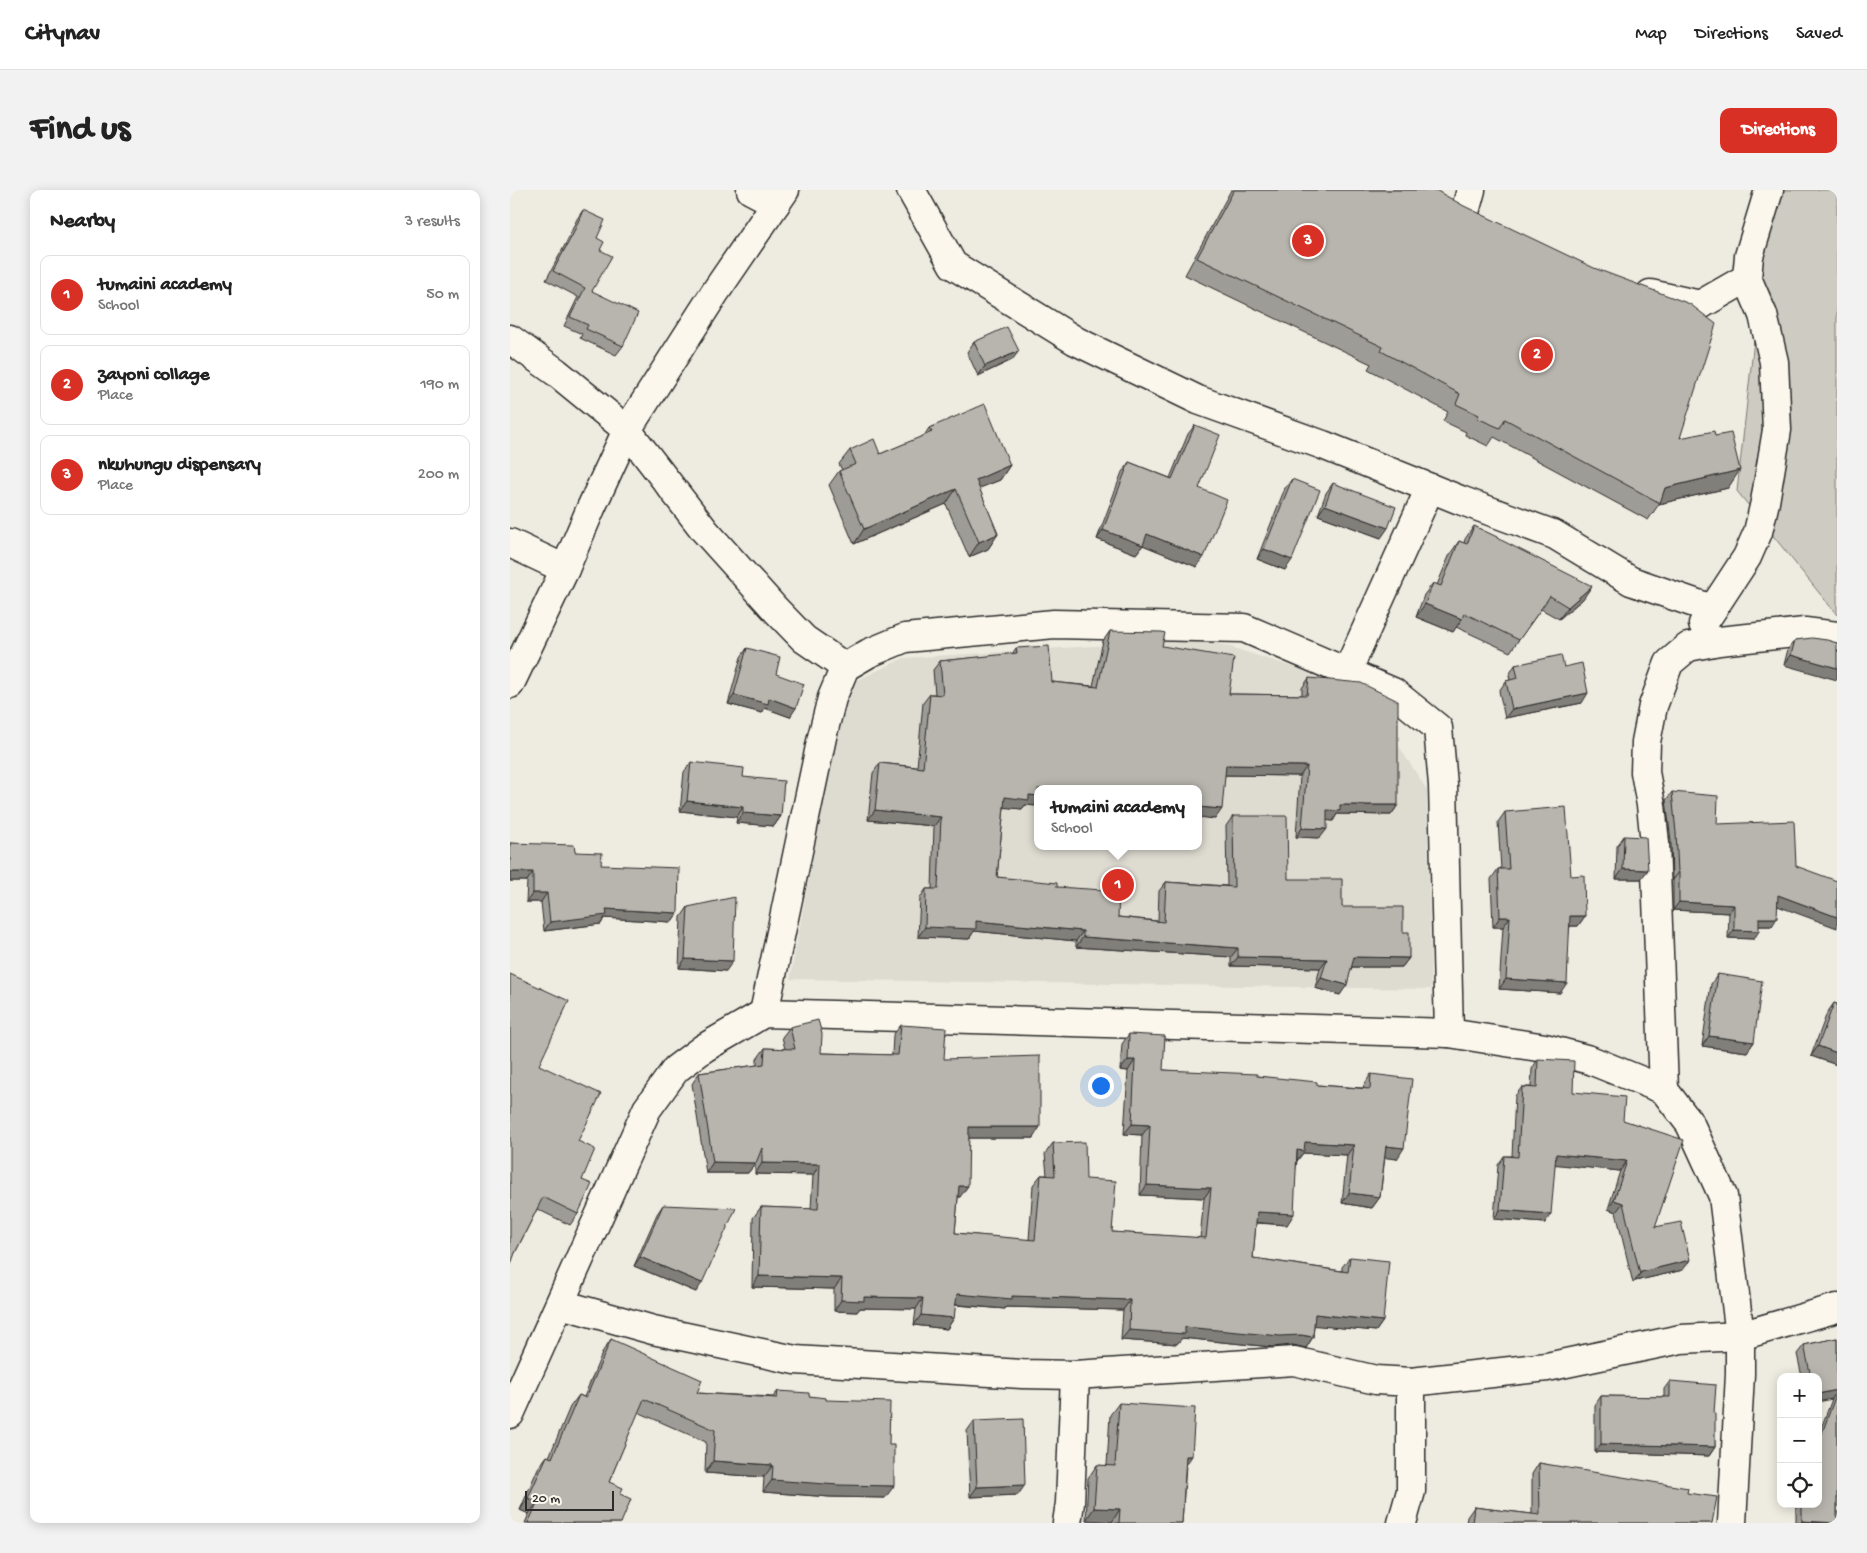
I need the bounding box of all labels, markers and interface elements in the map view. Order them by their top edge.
text: Citynav [25,20,100,49]
text: Map [1635,24,1667,45]
text: Directions [1695,24,1768,45]
text: Saved [1796,24,1842,45]
button: Directions [1720,108,1837,153]
text: Find us [30,110,130,151]
text: Nearby [50,210,115,235]
text: 3 results [405,213,460,232]
pin: 3 [1292,222,1324,260]
text: tumaini academy [98,274,232,297]
text: 1 [64,286,70,305]
text: 50 m [426,286,459,305]
text: School [98,297,140,316]
pin: 2 [1521,336,1553,374]
text: zayoni collage [98,364,210,387]
text: 2 [63,376,71,395]
text: 190 m [420,376,459,395]
text: Place [98,387,133,406]
text: nkuhungu dispensary [98,454,261,477]
text: 3 [63,466,71,485]
text: 200 m [418,466,459,485]
text: Place [98,477,133,496]
popup [1034,785,1202,850]
text: tumaini academy [1051,797,1185,820]
text: School [1051,820,1093,839]
pin: 1 [1102,866,1134,904]
your location [1088,1073,1114,1099]
map controls [1777,1373,1822,1508]
button: + [1777,1373,1822,1418]
button: − [1777,1418,1822,1463]
button: locate [1777,1463,1822,1508]
scale bar [525,1488,614,1511]
text: 20 m [532,1491,560,1508]

